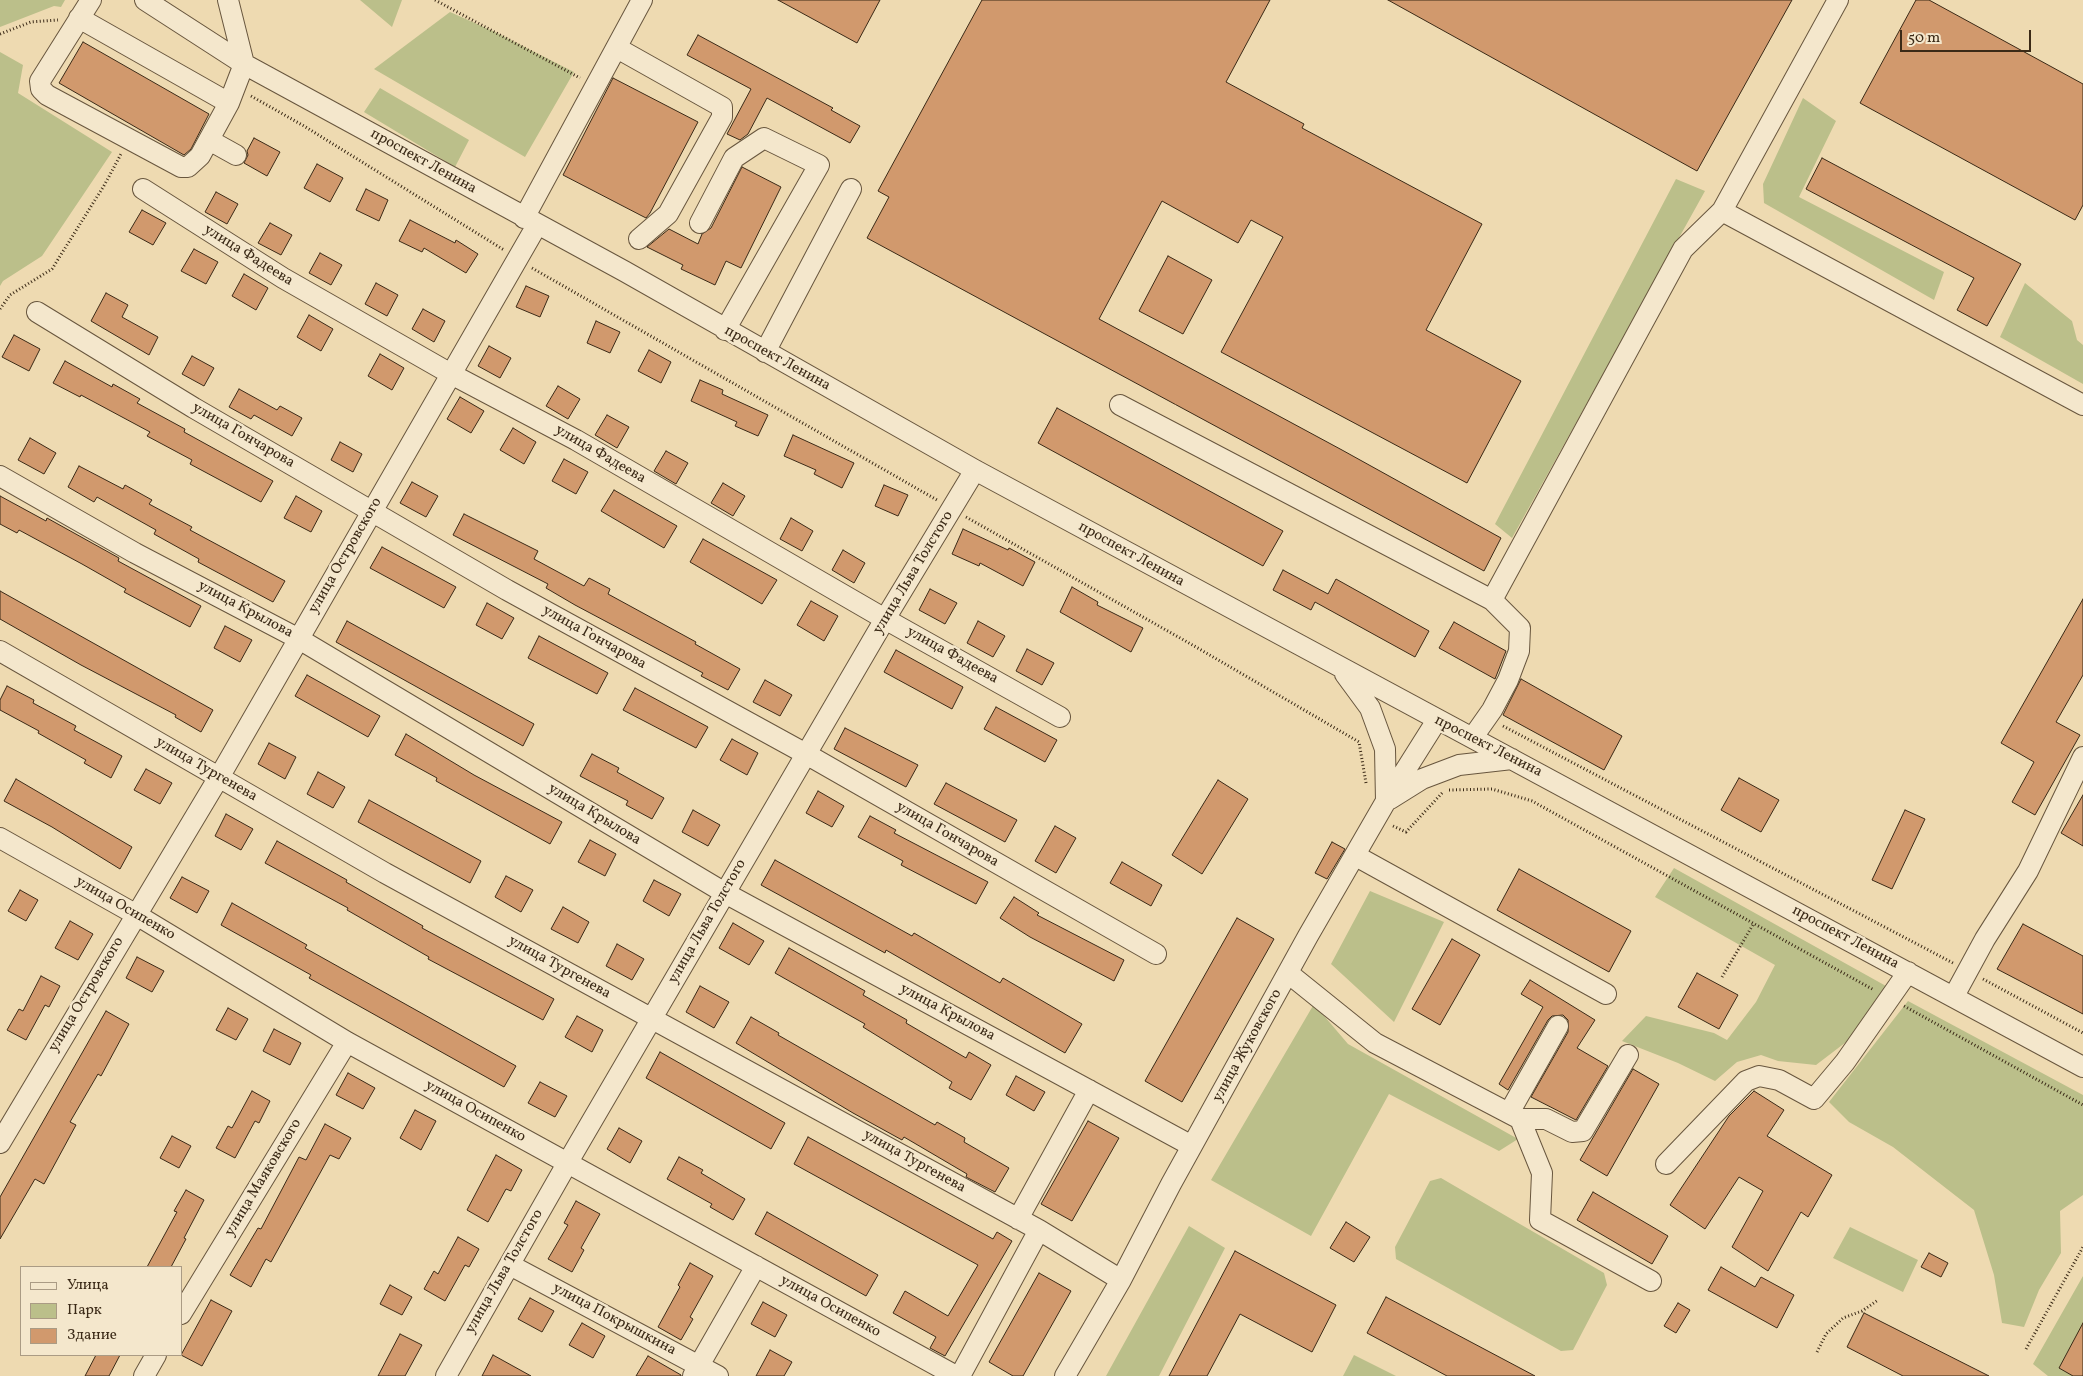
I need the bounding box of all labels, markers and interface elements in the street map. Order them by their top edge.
scale bar [1903,20,2034,52]
text: 50 m [1908,28,1940,49]
street label: проспект Ленина [367,125,479,199]
street label: улица Фадеева [200,221,296,291]
street label: проспект Ленина [721,322,833,396]
street label: улица Гончарова [188,399,298,473]
street label: улица Фадеева [551,422,649,488]
street label: улица Островского [305,495,387,617]
street label: улица Льва Толстого [870,508,958,638]
street label: проспект Ленина [1075,518,1187,592]
street label: улица Крылова [194,577,296,643]
street label: улица Гончарова [539,602,649,674]
street label: улица Фадеева [903,623,1001,689]
street label: проспект Ленина [1431,712,1545,782]
street label: улица Тургенева [152,734,260,806]
street label: улица Крылова [544,780,644,850]
street label: улица Гончарова [892,798,1002,872]
street label: улица Льва Толстого [665,857,751,987]
street label: улица Осипенко [72,873,178,945]
street label: проспект Ленина [1788,902,1902,974]
street label: улица Тургенева [505,932,613,1004]
street label: улица Островского [46,934,128,1056]
street label: улица Крылова [896,980,998,1046]
street label: улица Жуковского [1209,986,1287,1106]
street label: улица Осипенко [422,1077,528,1147]
street label: улица Маяковского [222,1116,306,1240]
street label: улица Тургенева [860,1126,968,1198]
street label: улица Льва Толстого [462,1207,548,1337]
legend [20,1266,182,1356]
street label: улица Осипенко [777,1272,883,1342]
text: Улица [67,1275,109,1296]
street label: улица Покрышкина [549,1280,679,1360]
text: Парк [67,1300,102,1321]
text: Здание [67,1325,117,1346]

